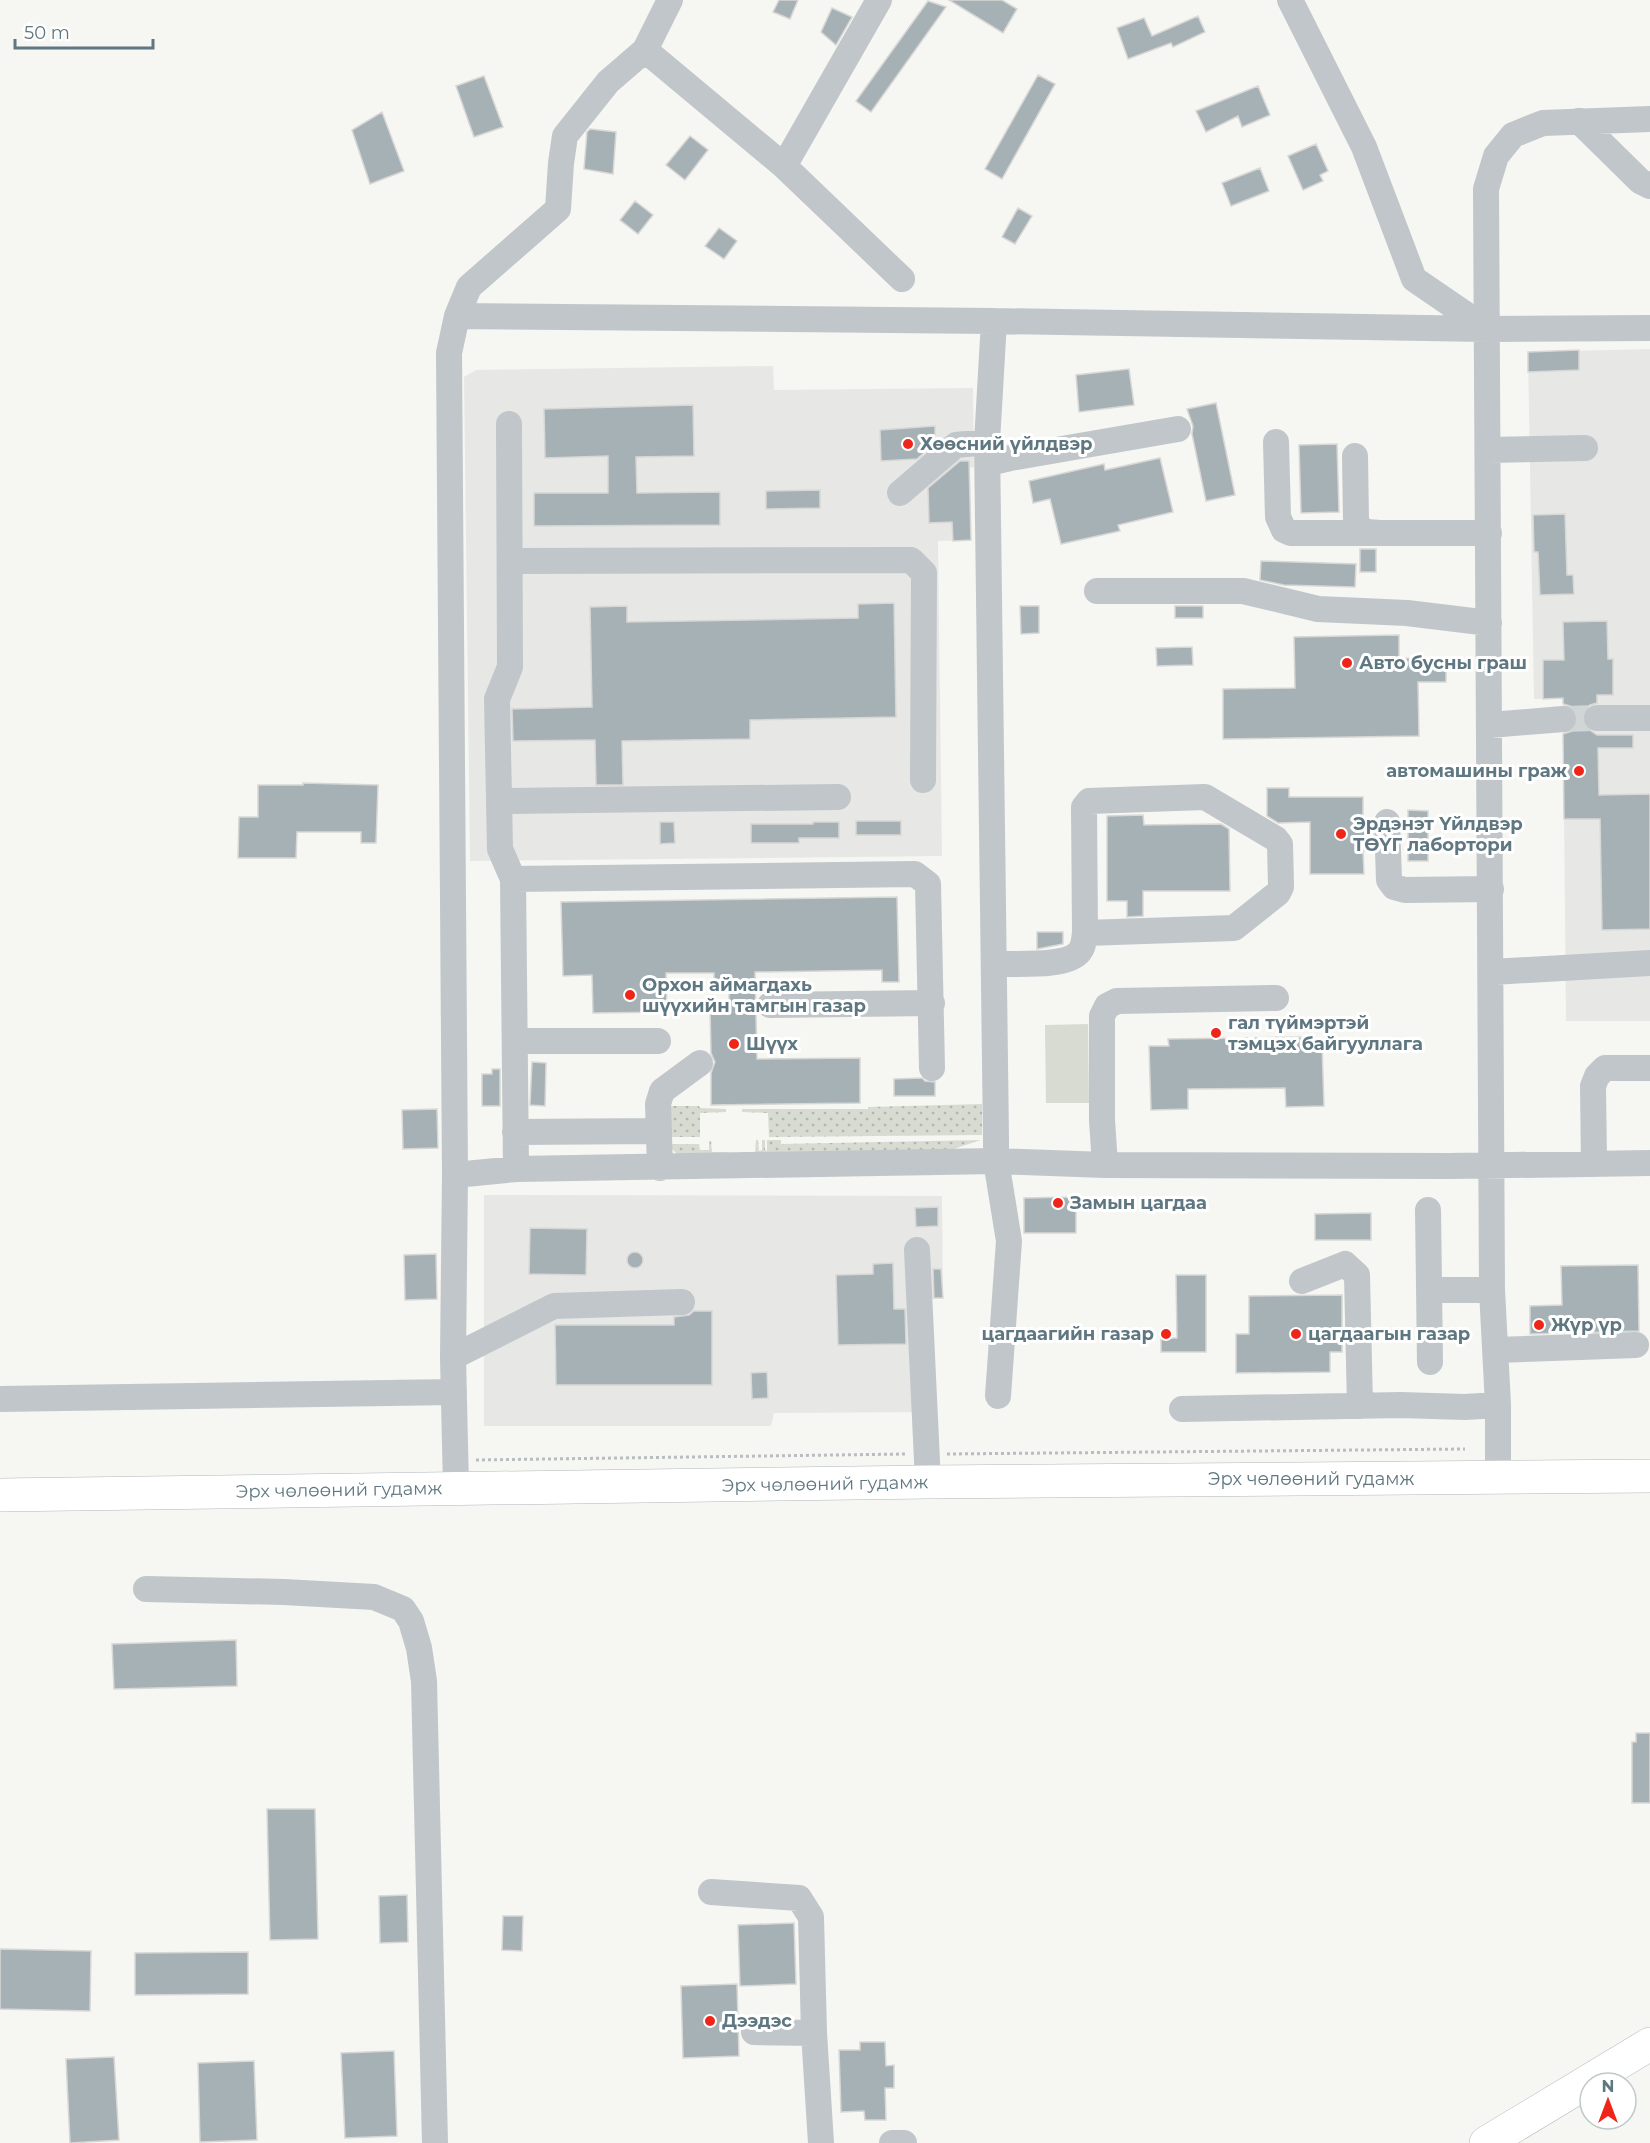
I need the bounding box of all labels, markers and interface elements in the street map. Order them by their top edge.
scale bar [15,12,153,50]
text: 50 m [24,22,70,44]
place label: Хөөсний үйлдвэр [920,433,1093,455]
marker: Хөөсний үйлдвэр [901,437,915,451]
place label: Авто бусны граш [1359,652,1527,674]
marker: Авто бусны граш [1340,656,1354,670]
place label: автомашины граж [1386,760,1568,782]
marker: автомашины граж [1572,764,1586,778]
place label: Эрдэнэт Үйлдвэр ТӨҮГ лабортори [1353,813,1523,856]
marker: Эрдэнэт Үйлдвэр ТӨҮГ лабортори [1334,827,1348,841]
place label: Орхон аймагдахь шүүхийн тамгын газар [642,974,866,1017]
marker: Орхон аймагдахь шүүхийн тамгын газар [623,988,637,1002]
place label: гал түймэртэй тэмцэх байгууллага [1228,1012,1423,1055]
marker: гал түймэртэй тэмцэх байгууллага [1209,1026,1223,1040]
place label: Шүүх [746,1033,798,1055]
marker: Шүүх [727,1037,741,1051]
place label: Замын цагдаа [1069,1192,1207,1214]
marker: Замын цагдаа [1051,1196,1065,1210]
place label: Жүр үр [1551,1314,1622,1336]
marker: Жүр үр [1532,1318,1546,1332]
place label: цагдаагийн газар [982,1323,1154,1345]
place label: цагдаагын газар [1308,1323,1470,1345]
marker: цагдаагийн газар [1159,1327,1173,1341]
marker: цагдаагын газар [1289,1327,1303,1341]
street label: Эрх чөлөөний гудамж [1208,1468,1414,1490]
street label: Эрх чөлөөний гудамж [722,1471,929,1497]
street label: Эрх чөлөөний гудамж [236,1477,443,1503]
place label: Дээдэс [722,2010,792,2032]
marker: Дээдэс [703,2014,717,2028]
north arrow [1578,2071,1638,2131]
text: N [1602,2077,1614,2096]

